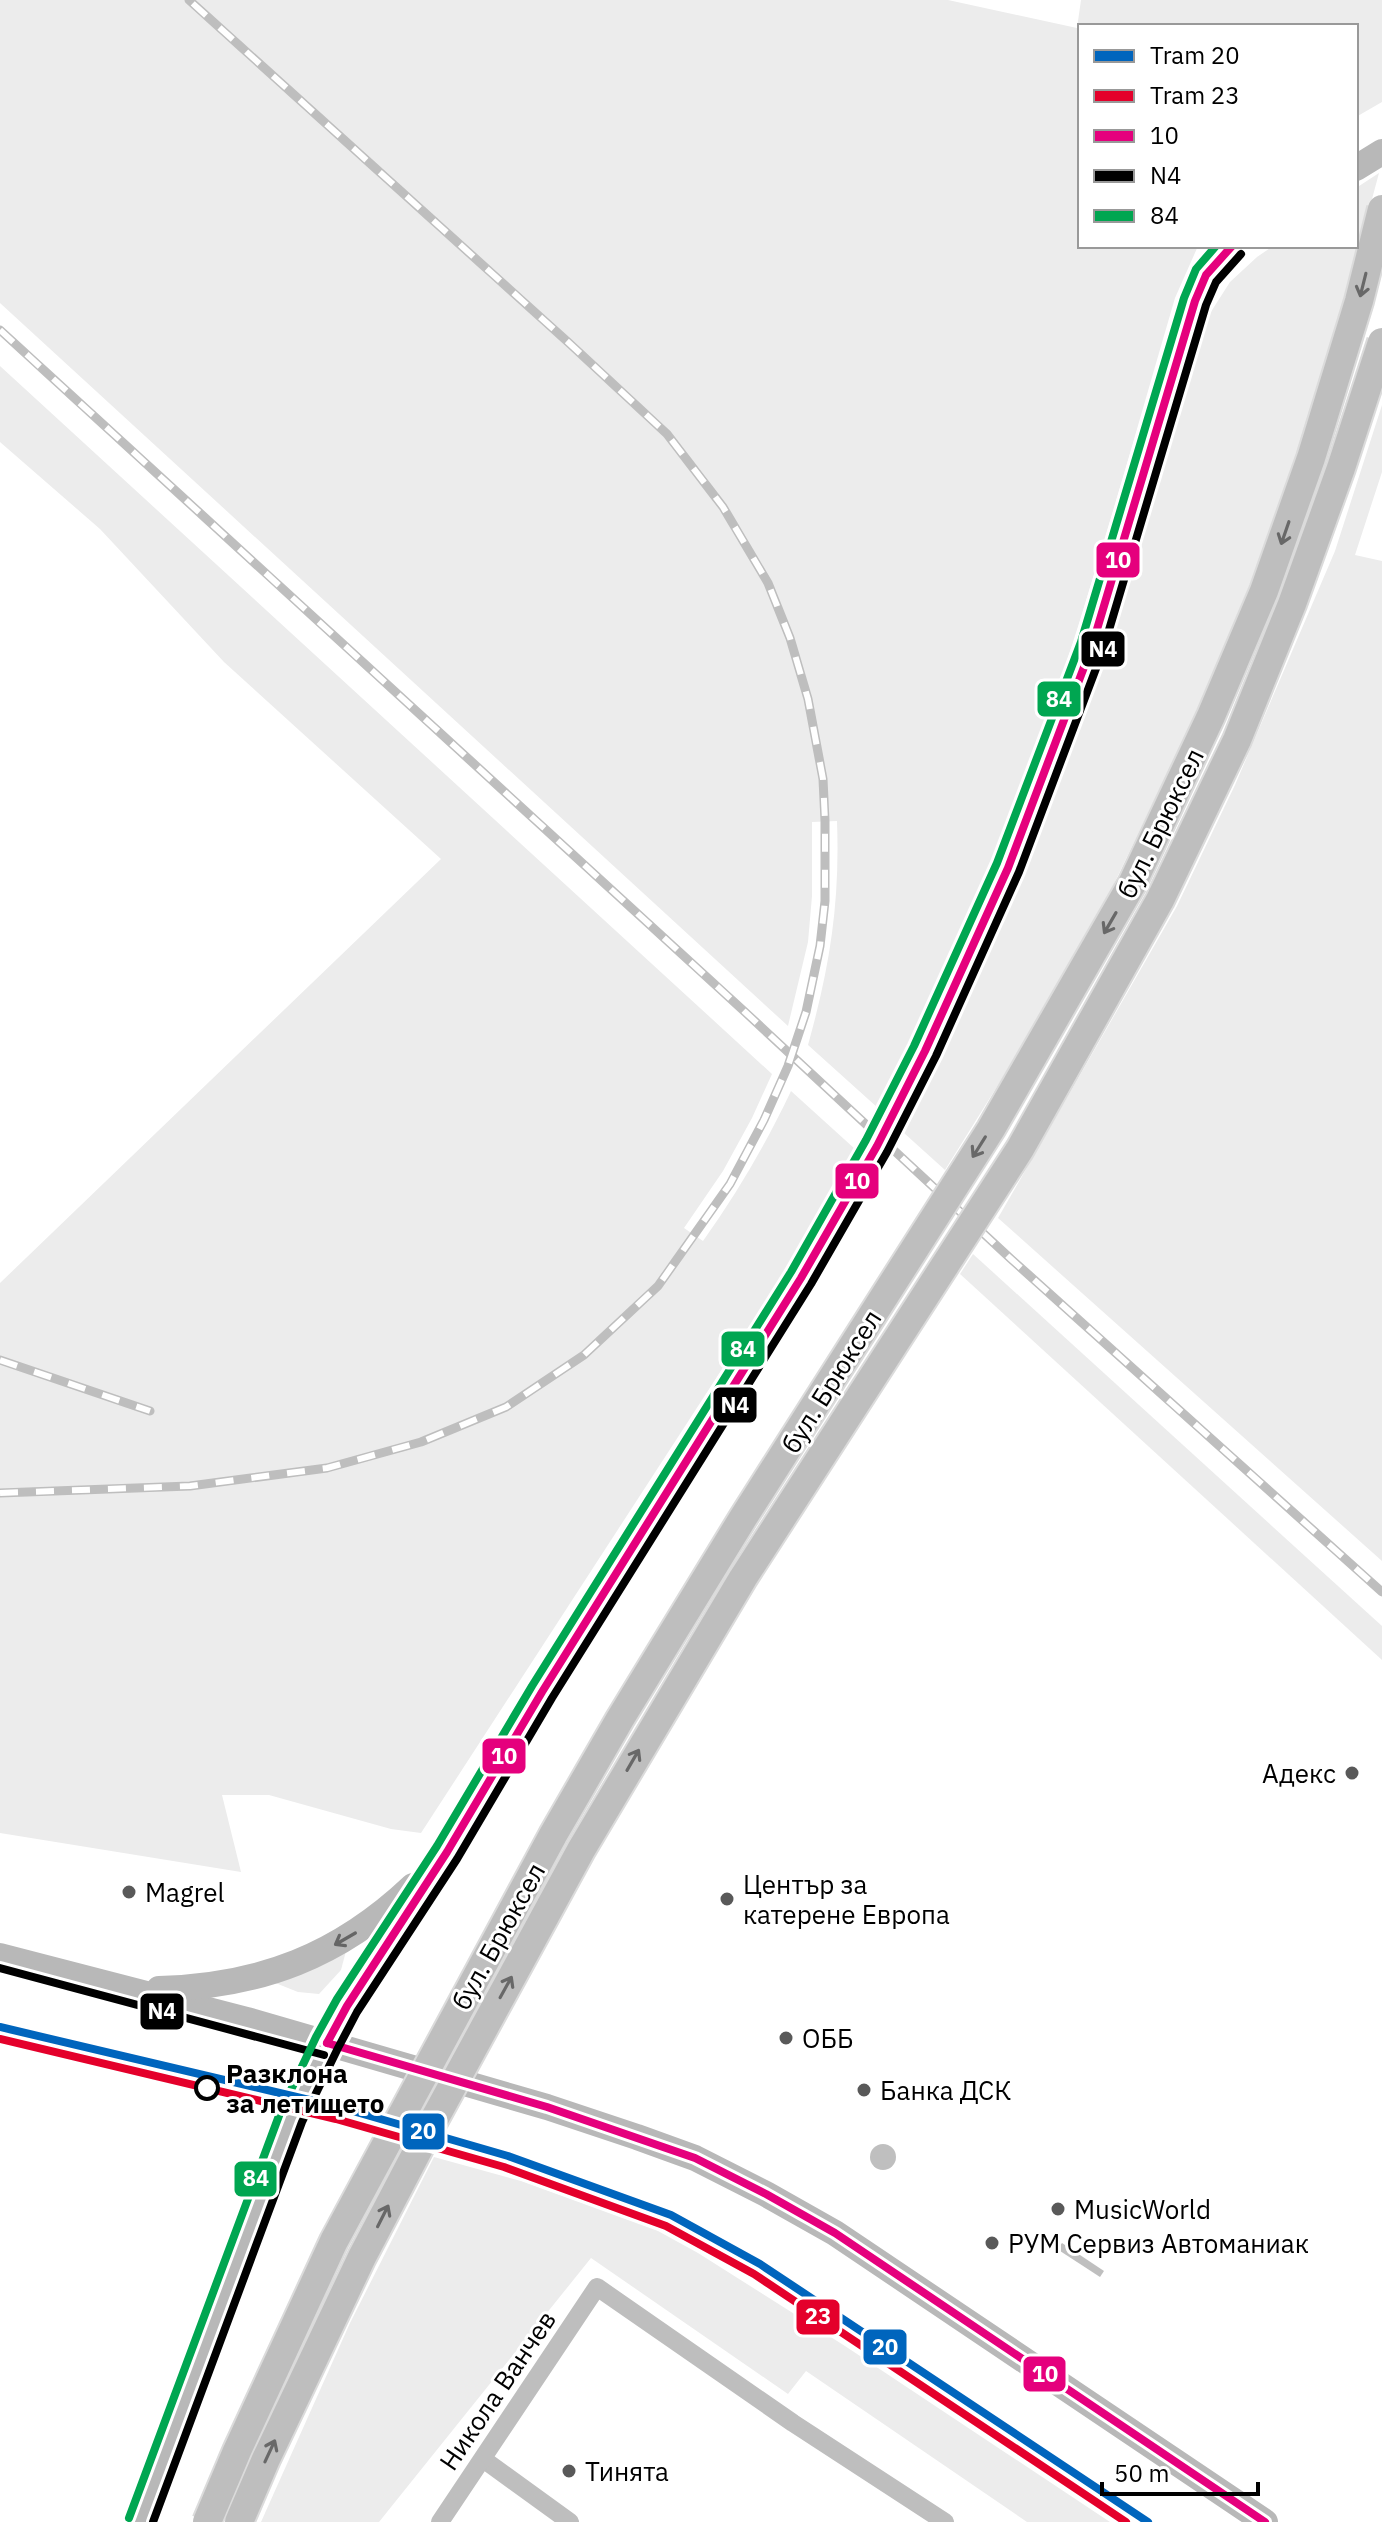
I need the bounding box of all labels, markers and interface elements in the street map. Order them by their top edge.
legend [1078,24,1358,248]
text: Tram 20 [1150,39,1240,71]
text: Tram 23 [1150,79,1240,111]
text: 10 [1150,119,1179,151]
text: N4 [1150,159,1181,191]
text: 84 [1150,199,1179,231]
one-way arrow [1355,271,1370,297]
one-way arrow [1276,520,1291,545]
line badge: 10 [1095,541,1141,579]
text: 10 [1105,545,1131,574]
line badge: N4 [1080,630,1126,668]
text: N4 [1088,634,1118,663]
line badge: 84 [1036,680,1082,718]
text: 84 [1046,684,1072,713]
street label: бул. Брюксел [1109,742,1211,904]
one-way arrow [1102,911,1118,934]
one-way arrow [971,1136,988,1158]
line badge: 10 [834,1162,880,1200]
text: 10 [844,1166,870,1195]
street label: бул. Брюксел [773,1303,889,1459]
line badge: 84 [720,1330,766,1368]
text: 84 [730,1334,756,1363]
line badge: N4 [712,1386,758,1424]
text: N4 [720,1390,750,1419]
line badge: 10 [481,1737,527,1775]
text: 10 [491,1741,517,1770]
one-way arrow [625,1749,641,1772]
place label: Адекс [1262,1756,1336,1790]
marker: Адекс [1343,1764,1361,1782]
street label: бул. Брюксел [444,1857,552,2015]
place label: Център за катерене Европа [743,1867,950,1931]
place label: Magrel [145,1875,224,1909]
marker: Magrel [120,1883,138,1901]
marker: Център за катерене Европа [718,1890,736,1908]
one-way arrow [334,1931,357,1947]
one-way arrow [498,1976,514,1999]
line badge: N4 [139,1992,185,2031]
text: N4 [147,1996,177,2025]
place label: ОББ [802,2021,853,2055]
marker: ОББ [777,2029,795,2047]
place label: Разклона за летището [226,2056,384,2120]
place label: Банка ДСК [880,2073,1011,2107]
marker: Разклона за летището [195,2076,219,2100]
marker: Банка ДСК [855,2081,873,2099]
line badge: 20 [401,2112,446,2151]
text: 20 [410,2116,436,2145]
line badge: 84 [233,2160,278,2198]
text: 84 [243,2163,269,2192]
place label: MusicWorld [1074,2192,1211,2226]
marker: MusicWorld [1049,2200,1067,2218]
one-way arrow [376,2205,392,2229]
place label: РУМ Сервиз Автоманиак [1008,2226,1309,2260]
marker: РУМ Сервиз Автоманиак [983,2234,1001,2252]
line badge: 23 [795,2298,841,2336]
text: 23 [805,2301,831,2330]
street label: Никола Ванчев [431,2304,563,2476]
line badge: 20 [862,2328,908,2366]
text: 20 [872,2332,898,2361]
line badge: 10 [1022,2355,1067,2393]
text: 10 [1032,2359,1058,2388]
one-way arrow [263,2439,278,2463]
scale bar [1102,2446,1258,2496]
place label: Тинята [585,2454,669,2488]
text: 50 m [1114,2457,1169,2489]
marker: Тинята [560,2462,578,2480]

